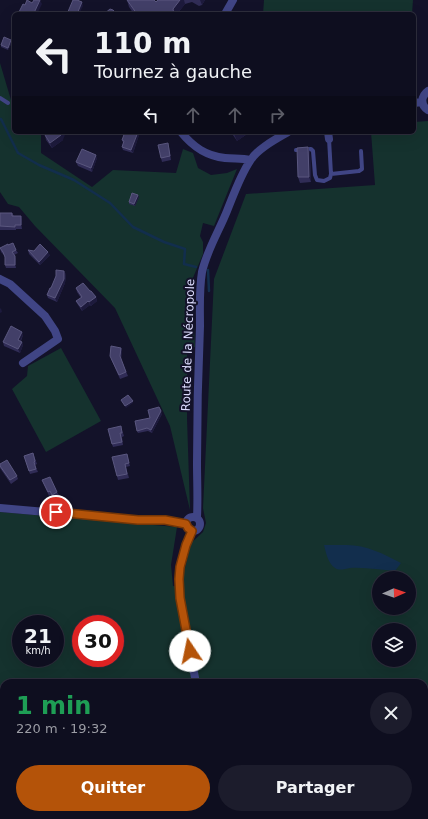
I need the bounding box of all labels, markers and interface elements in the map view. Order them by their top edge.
text: 110 m [94,27,191,60]
icon: left [28,28,80,80]
text: Tournez à gauche [94,61,252,82]
icon: left [140,104,162,126]
icon: ahead [182,104,204,126]
icon: ahead [224,104,246,126]
icon: right [266,104,288,126]
street label: Route de la Nécropole [179,278,197,412]
pin [39,495,73,529]
icon: arrive [45,501,67,523]
north arrow [372,571,416,615]
map controls [372,571,416,667]
speed limit sign: 30 [72,615,124,667]
button: layers [372,623,416,667]
text: 21 [24,624,52,648]
position arrow [169,630,211,672]
text: km/h [25,645,51,656]
text: 1 min [16,692,91,720]
button: close [370,692,412,734]
text: 220 m · 19:32 [16,721,107,736]
button: Quitter [16,765,210,811]
button: Partager [218,765,412,811]

